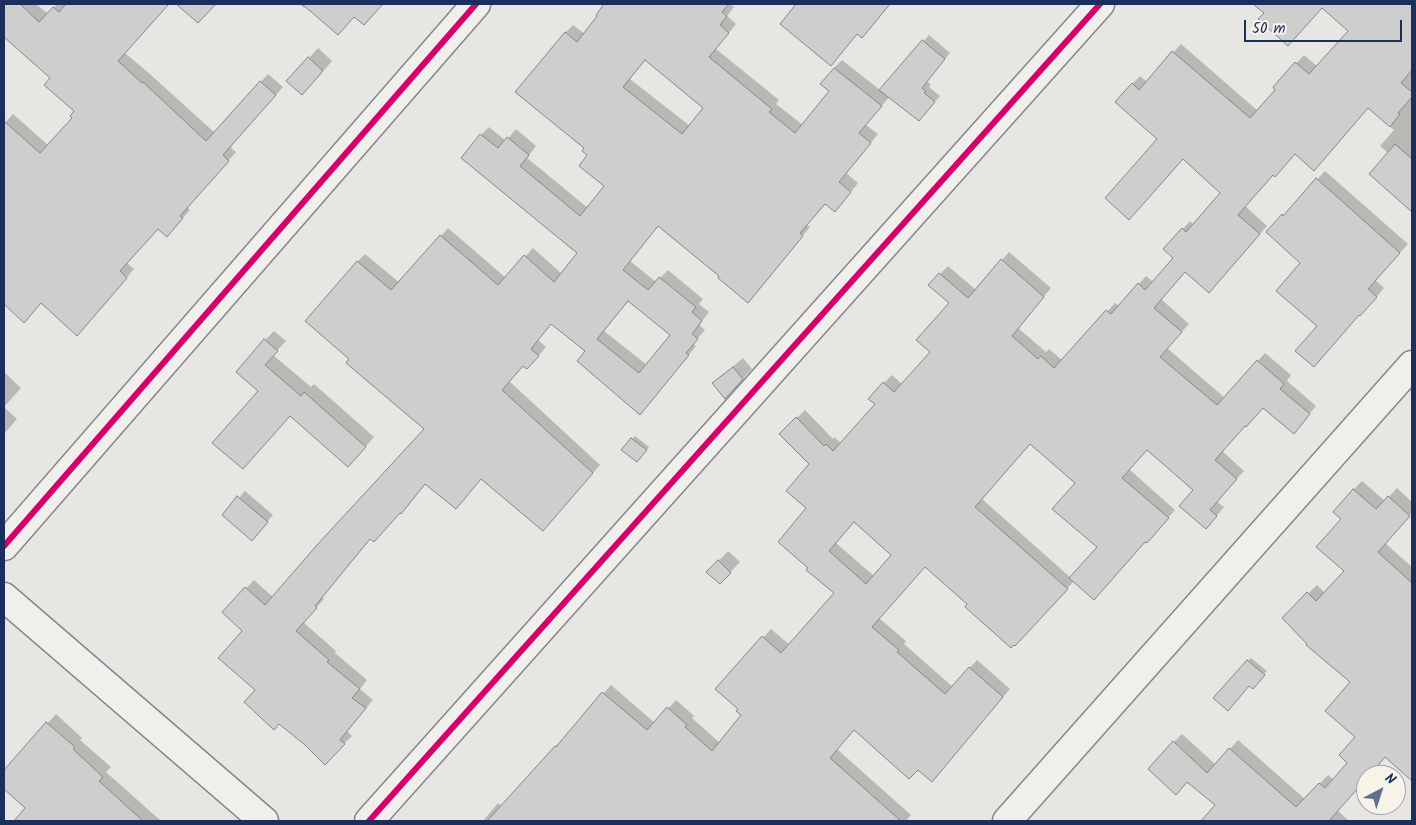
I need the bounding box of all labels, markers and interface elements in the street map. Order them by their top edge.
scale bar [1246,10,1404,42]
text: 50 m [1252,17,1286,41]
north arrow [1356,765,1406,815]
text: N [1380,768,1400,791]

